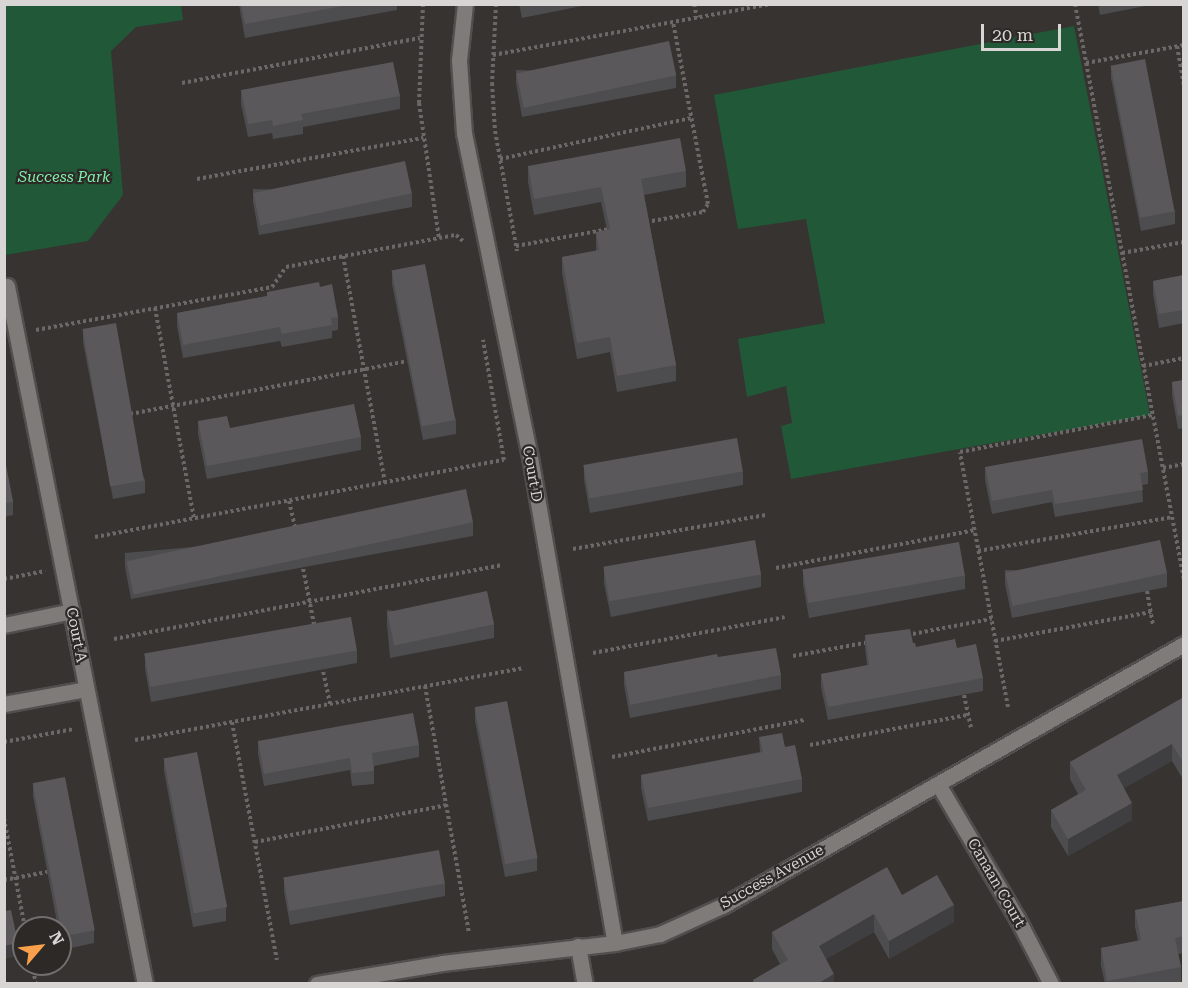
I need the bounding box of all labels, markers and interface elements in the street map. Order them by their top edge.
scale bar [984,12,1064,50]
text: 20 m [992,24,1033,45]
park label: Success Park [18,169,110,187]
street label: Court D [518,444,546,504]
street label: Court A [62,606,90,664]
street label: Canaan Court [963,835,1029,931]
street label: Success Avenue [717,841,827,913]
north arrow [12,916,72,976]
text: N [45,928,68,948]

